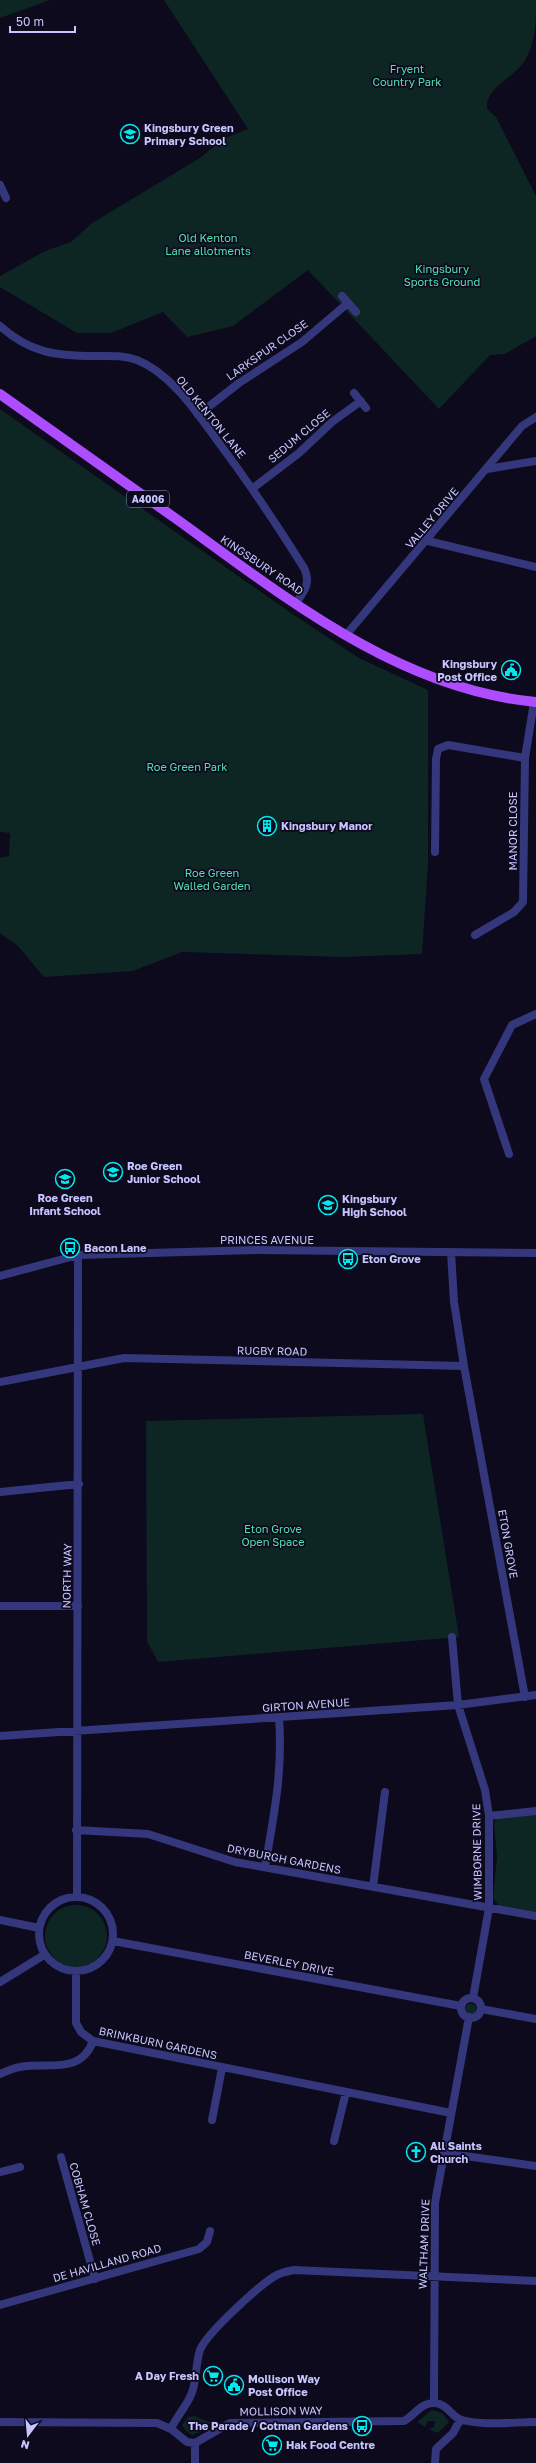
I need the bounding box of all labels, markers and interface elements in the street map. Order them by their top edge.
scale bar [10,8,75,34]
text: 50 m [16,14,44,29]
park label: Fryent Country Park [372,62,442,88]
place label: Kingsbury Green Primary School [144,121,234,147]
school or university icon: Kingsbury Green Primary School [119,123,141,145]
park label: Old Kenton Lane allotments [165,231,251,257]
park label: Kingsbury Sports Ground [404,262,480,288]
street label: LARKSPUR CLOSE [223,316,310,383]
street label: OLD KENTON LANE [174,373,249,461]
street label: SEDUM CLOSE [265,406,333,465]
street label: VALLEY DRIVE [402,484,461,551]
road number: A4006 [127,491,169,507]
street label: KINGSBURY ROAD [218,532,306,597]
place label: Kingsbury Post Office [437,657,498,683]
public building icon: Kingsbury Post Office [500,659,522,681]
park label: Roe Green Park [146,760,228,773]
street label: MANOR CLOSE [506,791,519,870]
building icon: Kingsbury Manor [256,815,278,837]
place label: Kingsbury Manor [281,819,373,832]
park label: Roe Green Walled Garden [173,866,251,892]
place label: Roe Green Junior School [127,1159,201,1185]
school or university icon: Roe Green Junior School [102,1161,124,1183]
school or university icon: Roe Green Infant School [54,1168,76,1190]
place label: Roe Green Infant School [29,1191,101,1217]
place label: Kingsbury High School [342,1192,407,1218]
school or university icon: Kingsbury High School [317,1194,339,1216]
street label: PRINCES AVENUE [220,1233,314,1246]
bus stop icon: Bacon Lane [59,1237,81,1259]
place label: Bacon Lane [84,1241,147,1254]
bus stop icon: Eton Grove [337,1248,359,1270]
place label: Eton Grove [362,1252,421,1265]
street label: RUGBY ROAD [237,1343,308,1358]
street label: ETON GROVE [496,1508,521,1580]
park label: Eton Grove Open Space [241,1522,305,1548]
street label: NORTH WAY [59,1543,74,1609]
street label: GIRTON AVENUE [262,1695,351,1714]
street label: WIMBORNE DRIVE [469,1803,484,1901]
street label: DRYBURGH GARDENS [226,1841,342,1876]
street label: BEVERLEY DRIVE [243,1947,335,1978]
street label: BRINKBURN GARDENS [98,2024,218,2061]
place label: All Saints Church [430,2139,482,2165]
church icon: All Saints Church [405,2141,427,2163]
street label: COBHAM CLOSE [67,2161,104,2247]
street label: WALTHAM DRIVE [415,2198,432,2289]
street label: DE HAVILLAND ROAD [51,2241,163,2284]
supermarket icon: A Day Fresh [202,2365,224,2387]
place label: A Day Fresh [135,2369,199,2382]
place label: Mollison Way Post Office [248,2372,321,2398]
public building icon: Mollison Way Post Office [223,2374,245,2396]
street label: MOLLISON WAY [239,2403,323,2418]
north arrow [8,2415,48,2455]
bus stop icon: The Parade / Cotman Gardens [351,2415,373,2437]
place label: The Parade / Cotman Gardens [188,2419,348,2432]
supermarket icon: Hak Food Centre [261,2434,283,2456]
text: N [19,2438,31,2452]
place label: Hak Food Centre [286,2438,376,2451]

